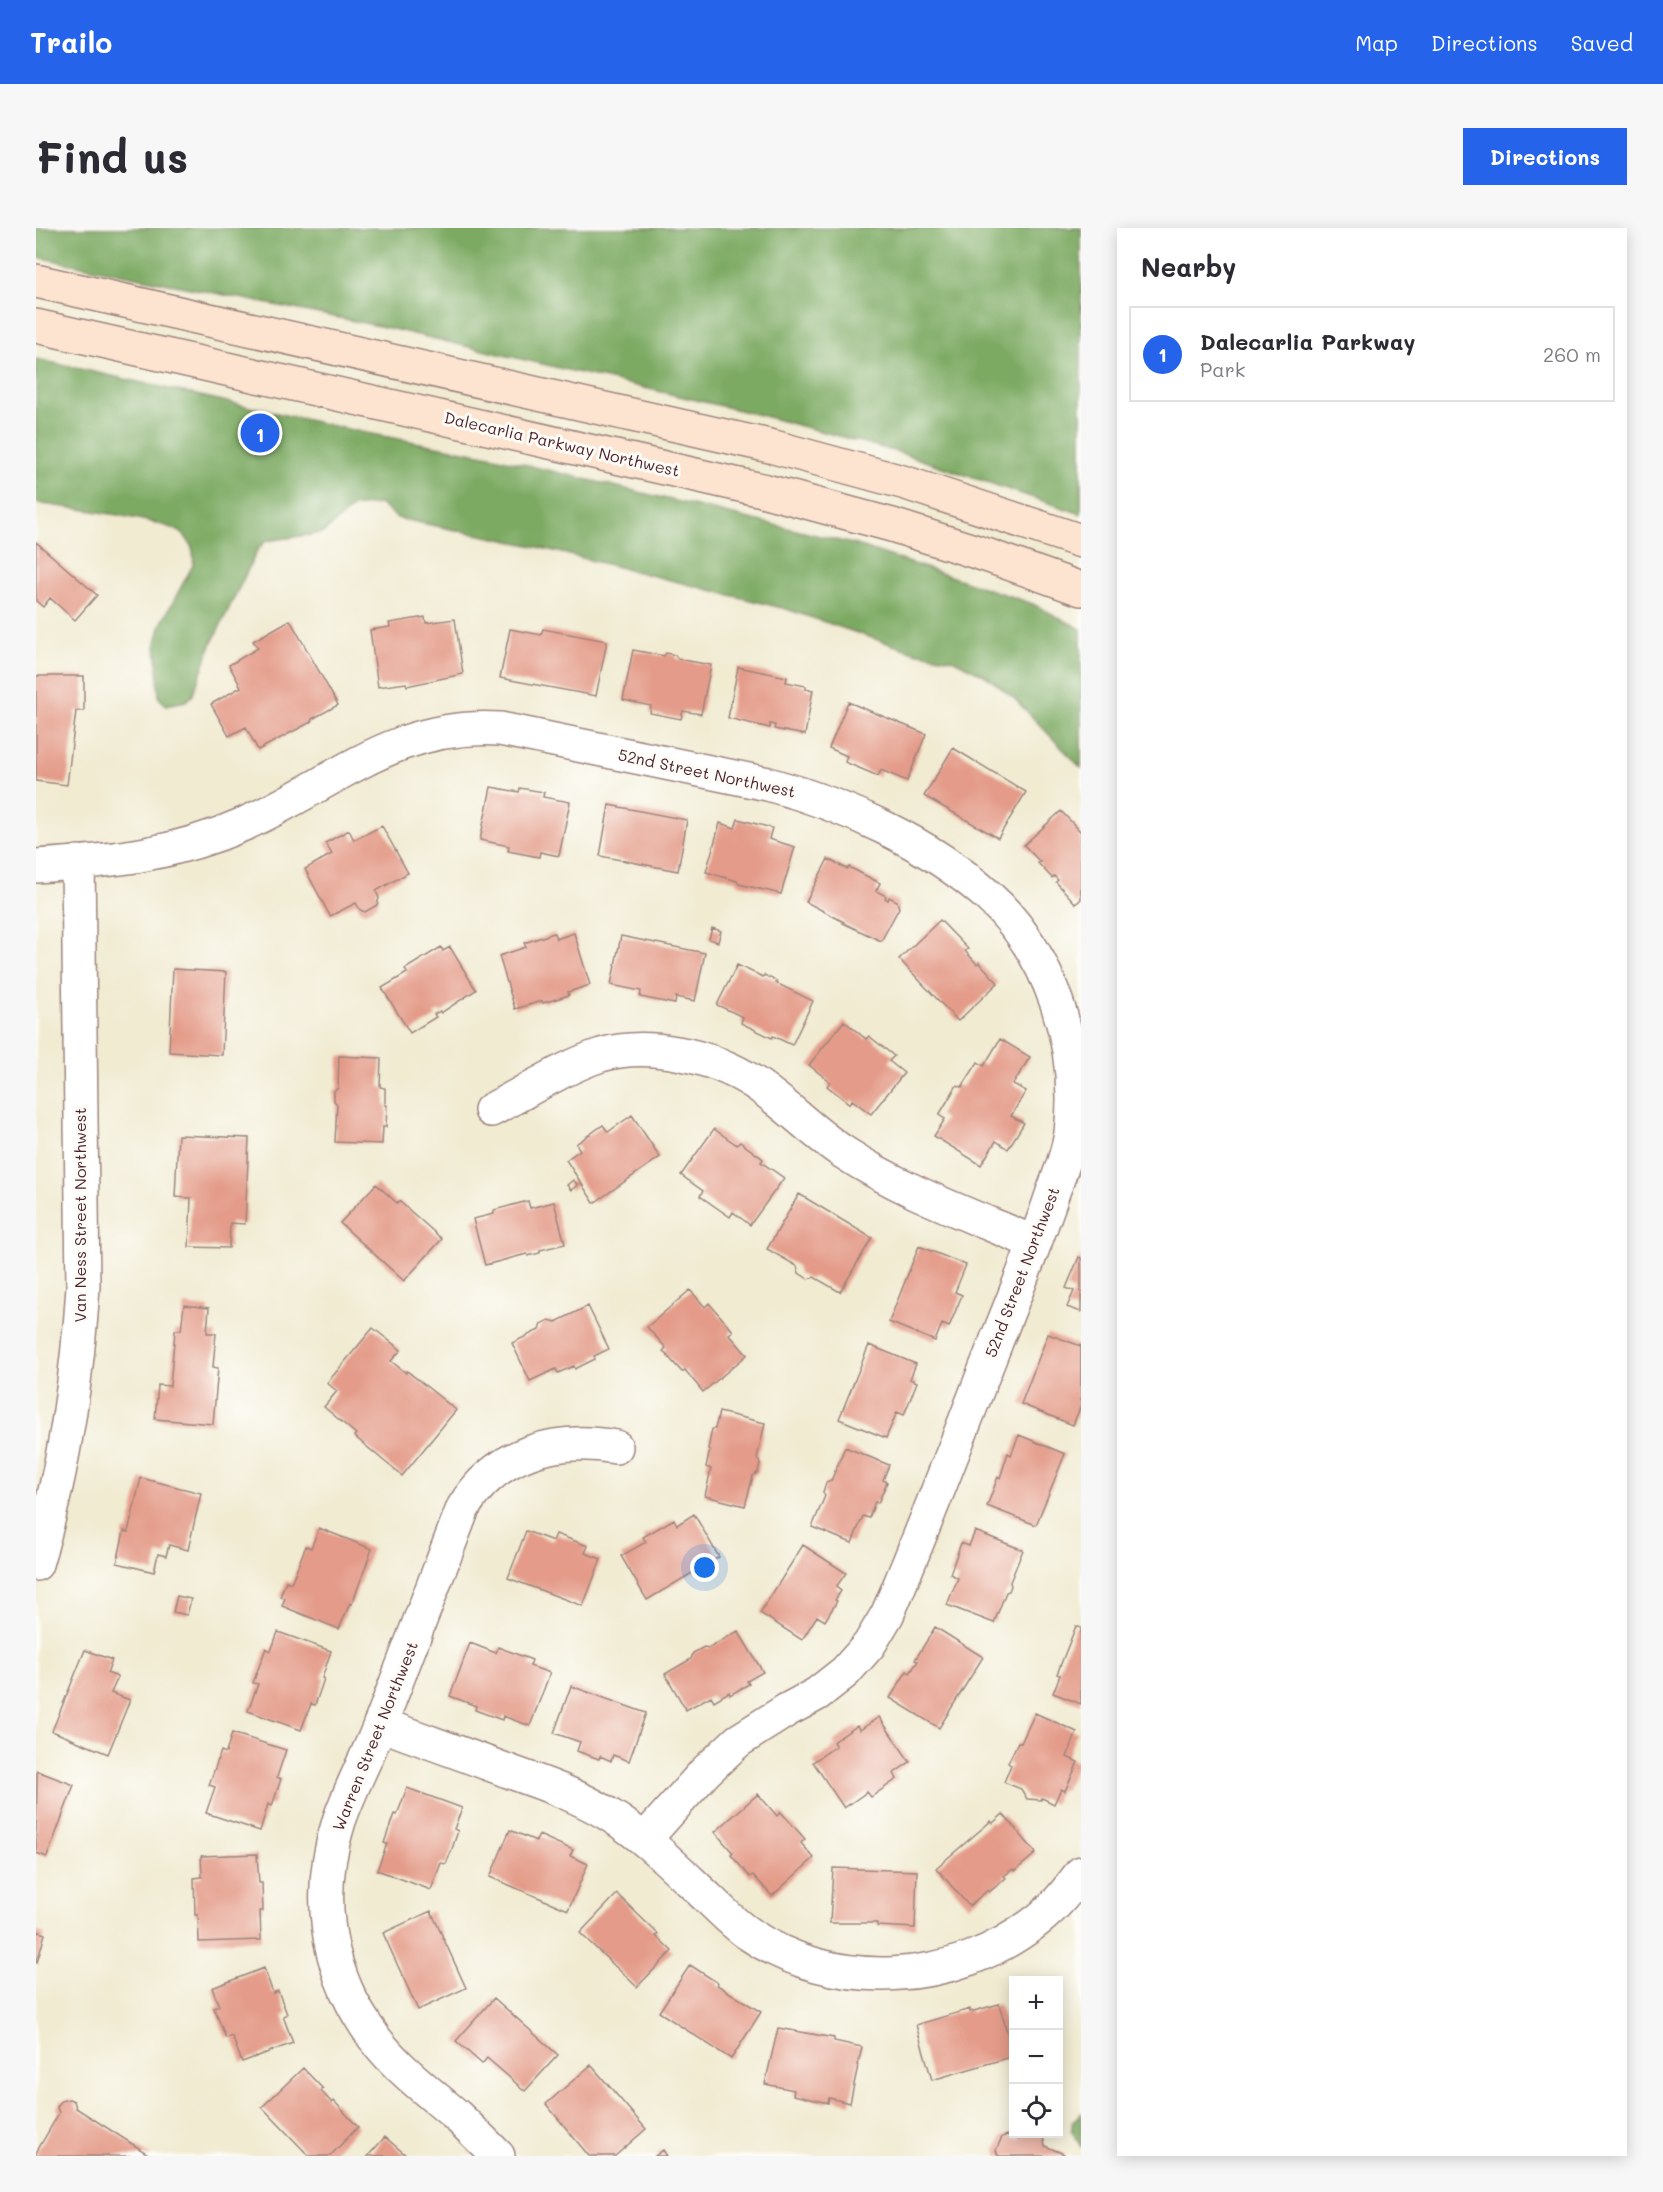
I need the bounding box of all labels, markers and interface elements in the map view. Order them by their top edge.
text: Trailo [30,24,112,60]
text: Map [1355,29,1398,56]
text: Directions [1431,29,1538,56]
text: Saved [1571,29,1633,56]
button: Directions [1463,128,1627,185]
text: Find us [36,129,188,184]
text: Nearby [1141,250,1236,284]
text: Dalecarlia Parkway [1200,327,1416,356]
text: 1 [1158,341,1167,367]
text: 260 m [1543,341,1601,367]
text: Park [1200,356,1245,382]
street label: Dalecarlia Parkway Northwest [442,406,682,481]
pin: 1 [240,410,280,456]
street label: 52nd Street Northwest [616,743,798,802]
street label: Van Ness Street Northwest [69,1107,90,1323]
street label: 52nd Street Northwest [979,1184,1064,1360]
your location [690,1553,719,1582]
street label: Warren Street Northwest [327,1638,422,1834]
map controls [1009,1976,1063,2138]
button: + [1009,1976,1063,2030]
button: − [1009,2030,1063,2084]
button: locate [1009,2084,1063,2138]

